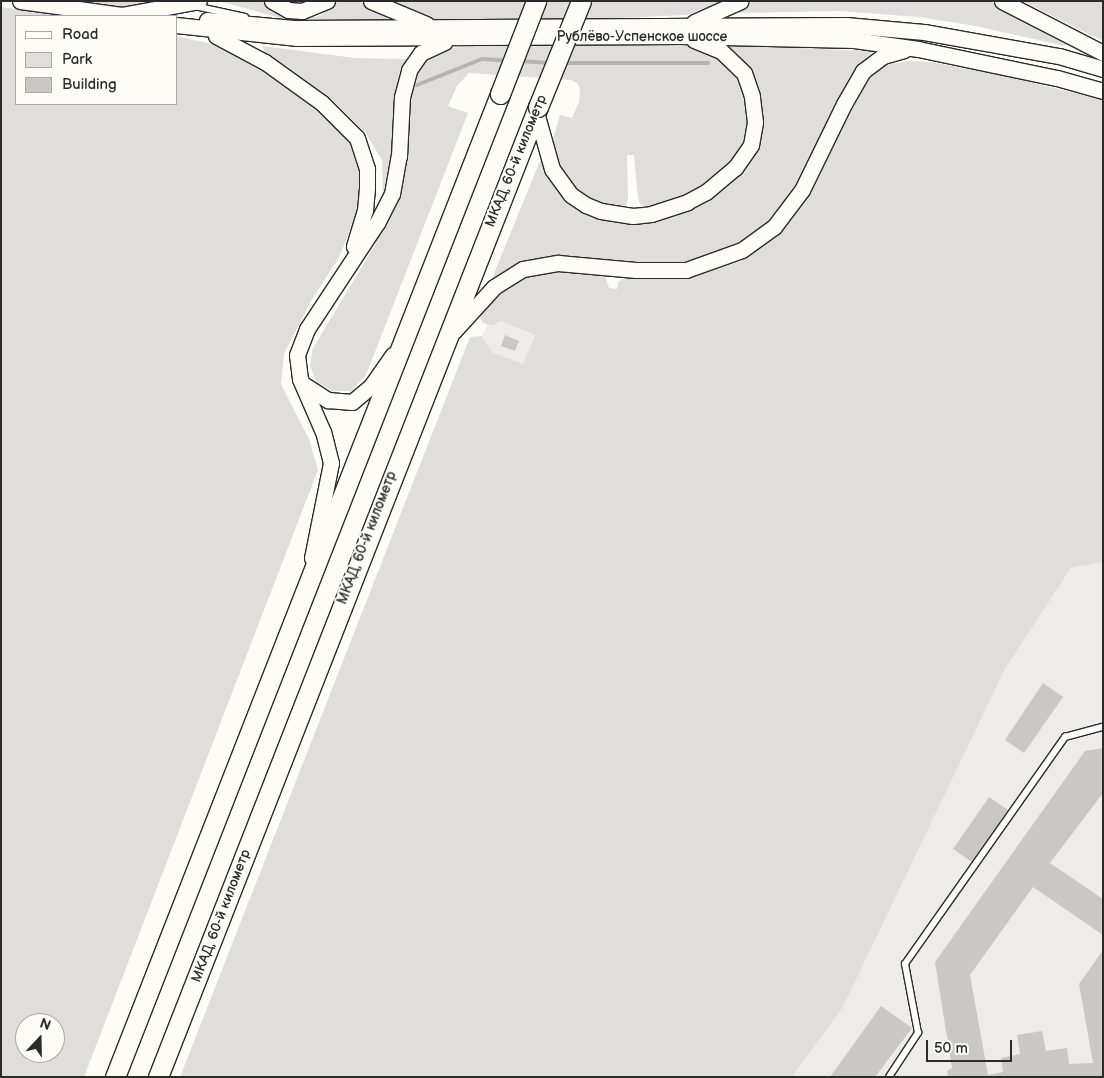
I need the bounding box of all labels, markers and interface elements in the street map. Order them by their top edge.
legend [15,15,178,105]
text: Road [62,25,98,44]
street label: Рублёво-Успенское шоссе [557,29,727,45]
text: Park [62,50,92,69]
text: Building [62,75,117,94]
street label: МКАД, 60-й километр [482,92,550,230]
street label: МКАД, 60-й километр [334,469,400,607]
street label: МКАД, 60-й километр [188,847,254,985]
north arrow [15,1013,65,1063]
text: N [37,1015,53,1034]
scale bar [929,1030,1015,1062]
text: 50 m [934,1039,968,1058]

